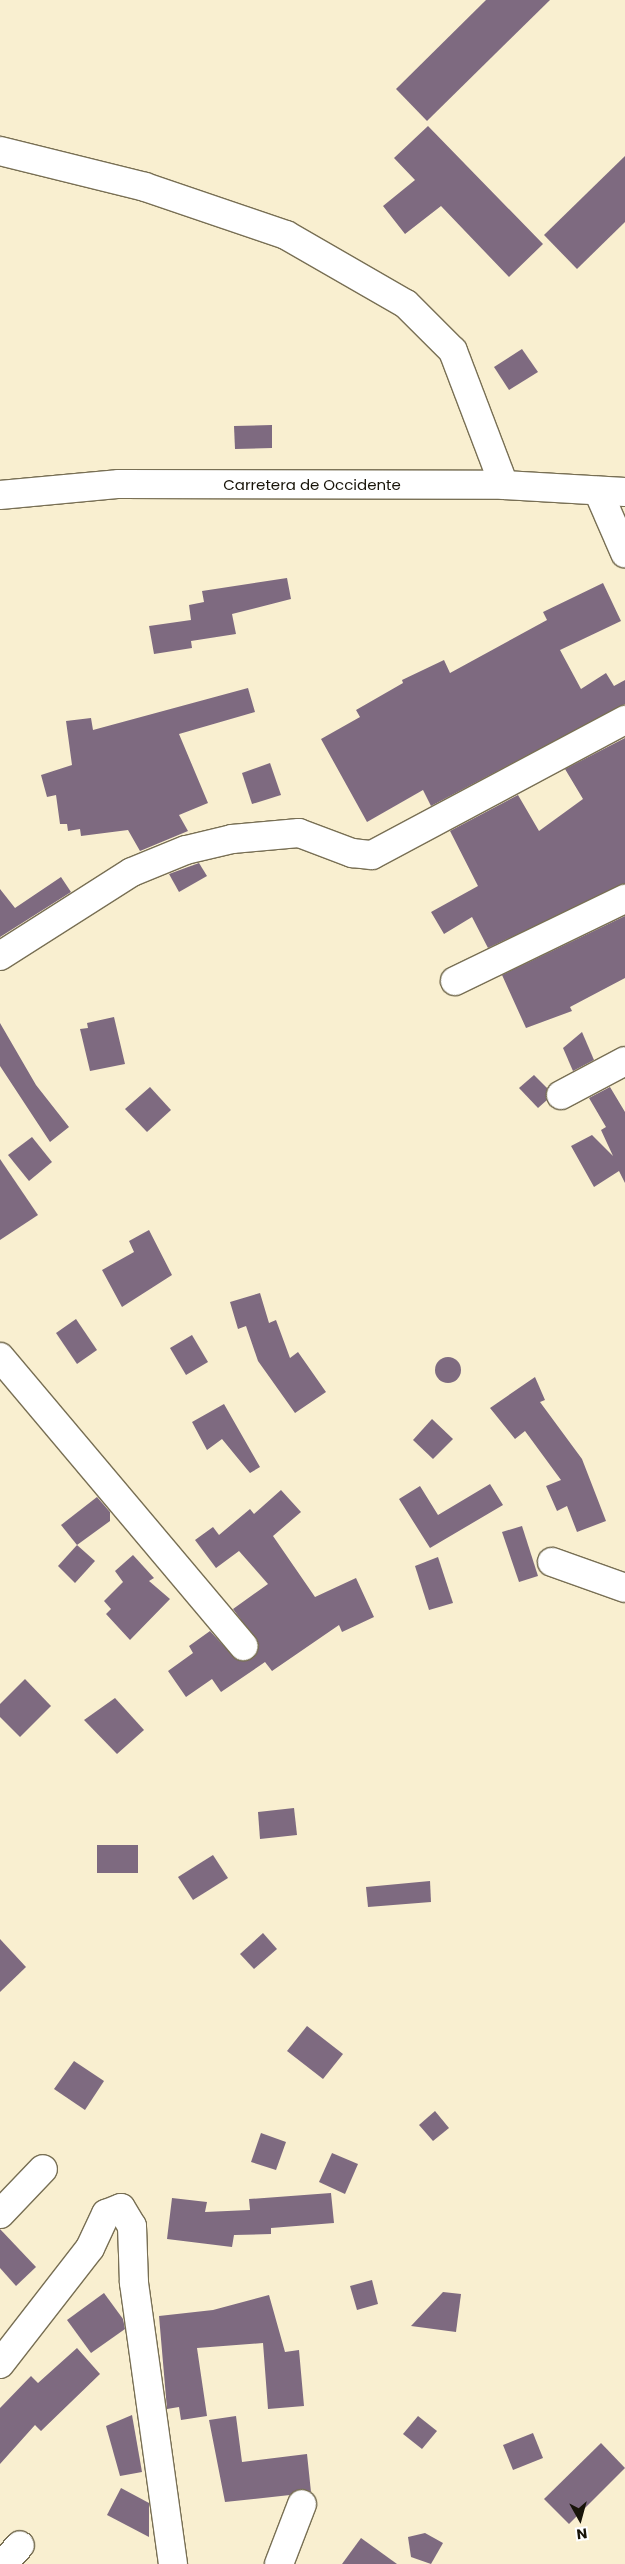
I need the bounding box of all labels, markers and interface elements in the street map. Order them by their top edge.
street label: Carretera de Occidente [223,476,401,494]
north arrow [555,2494,605,2544]
text: N [575,2523,588,2544]

